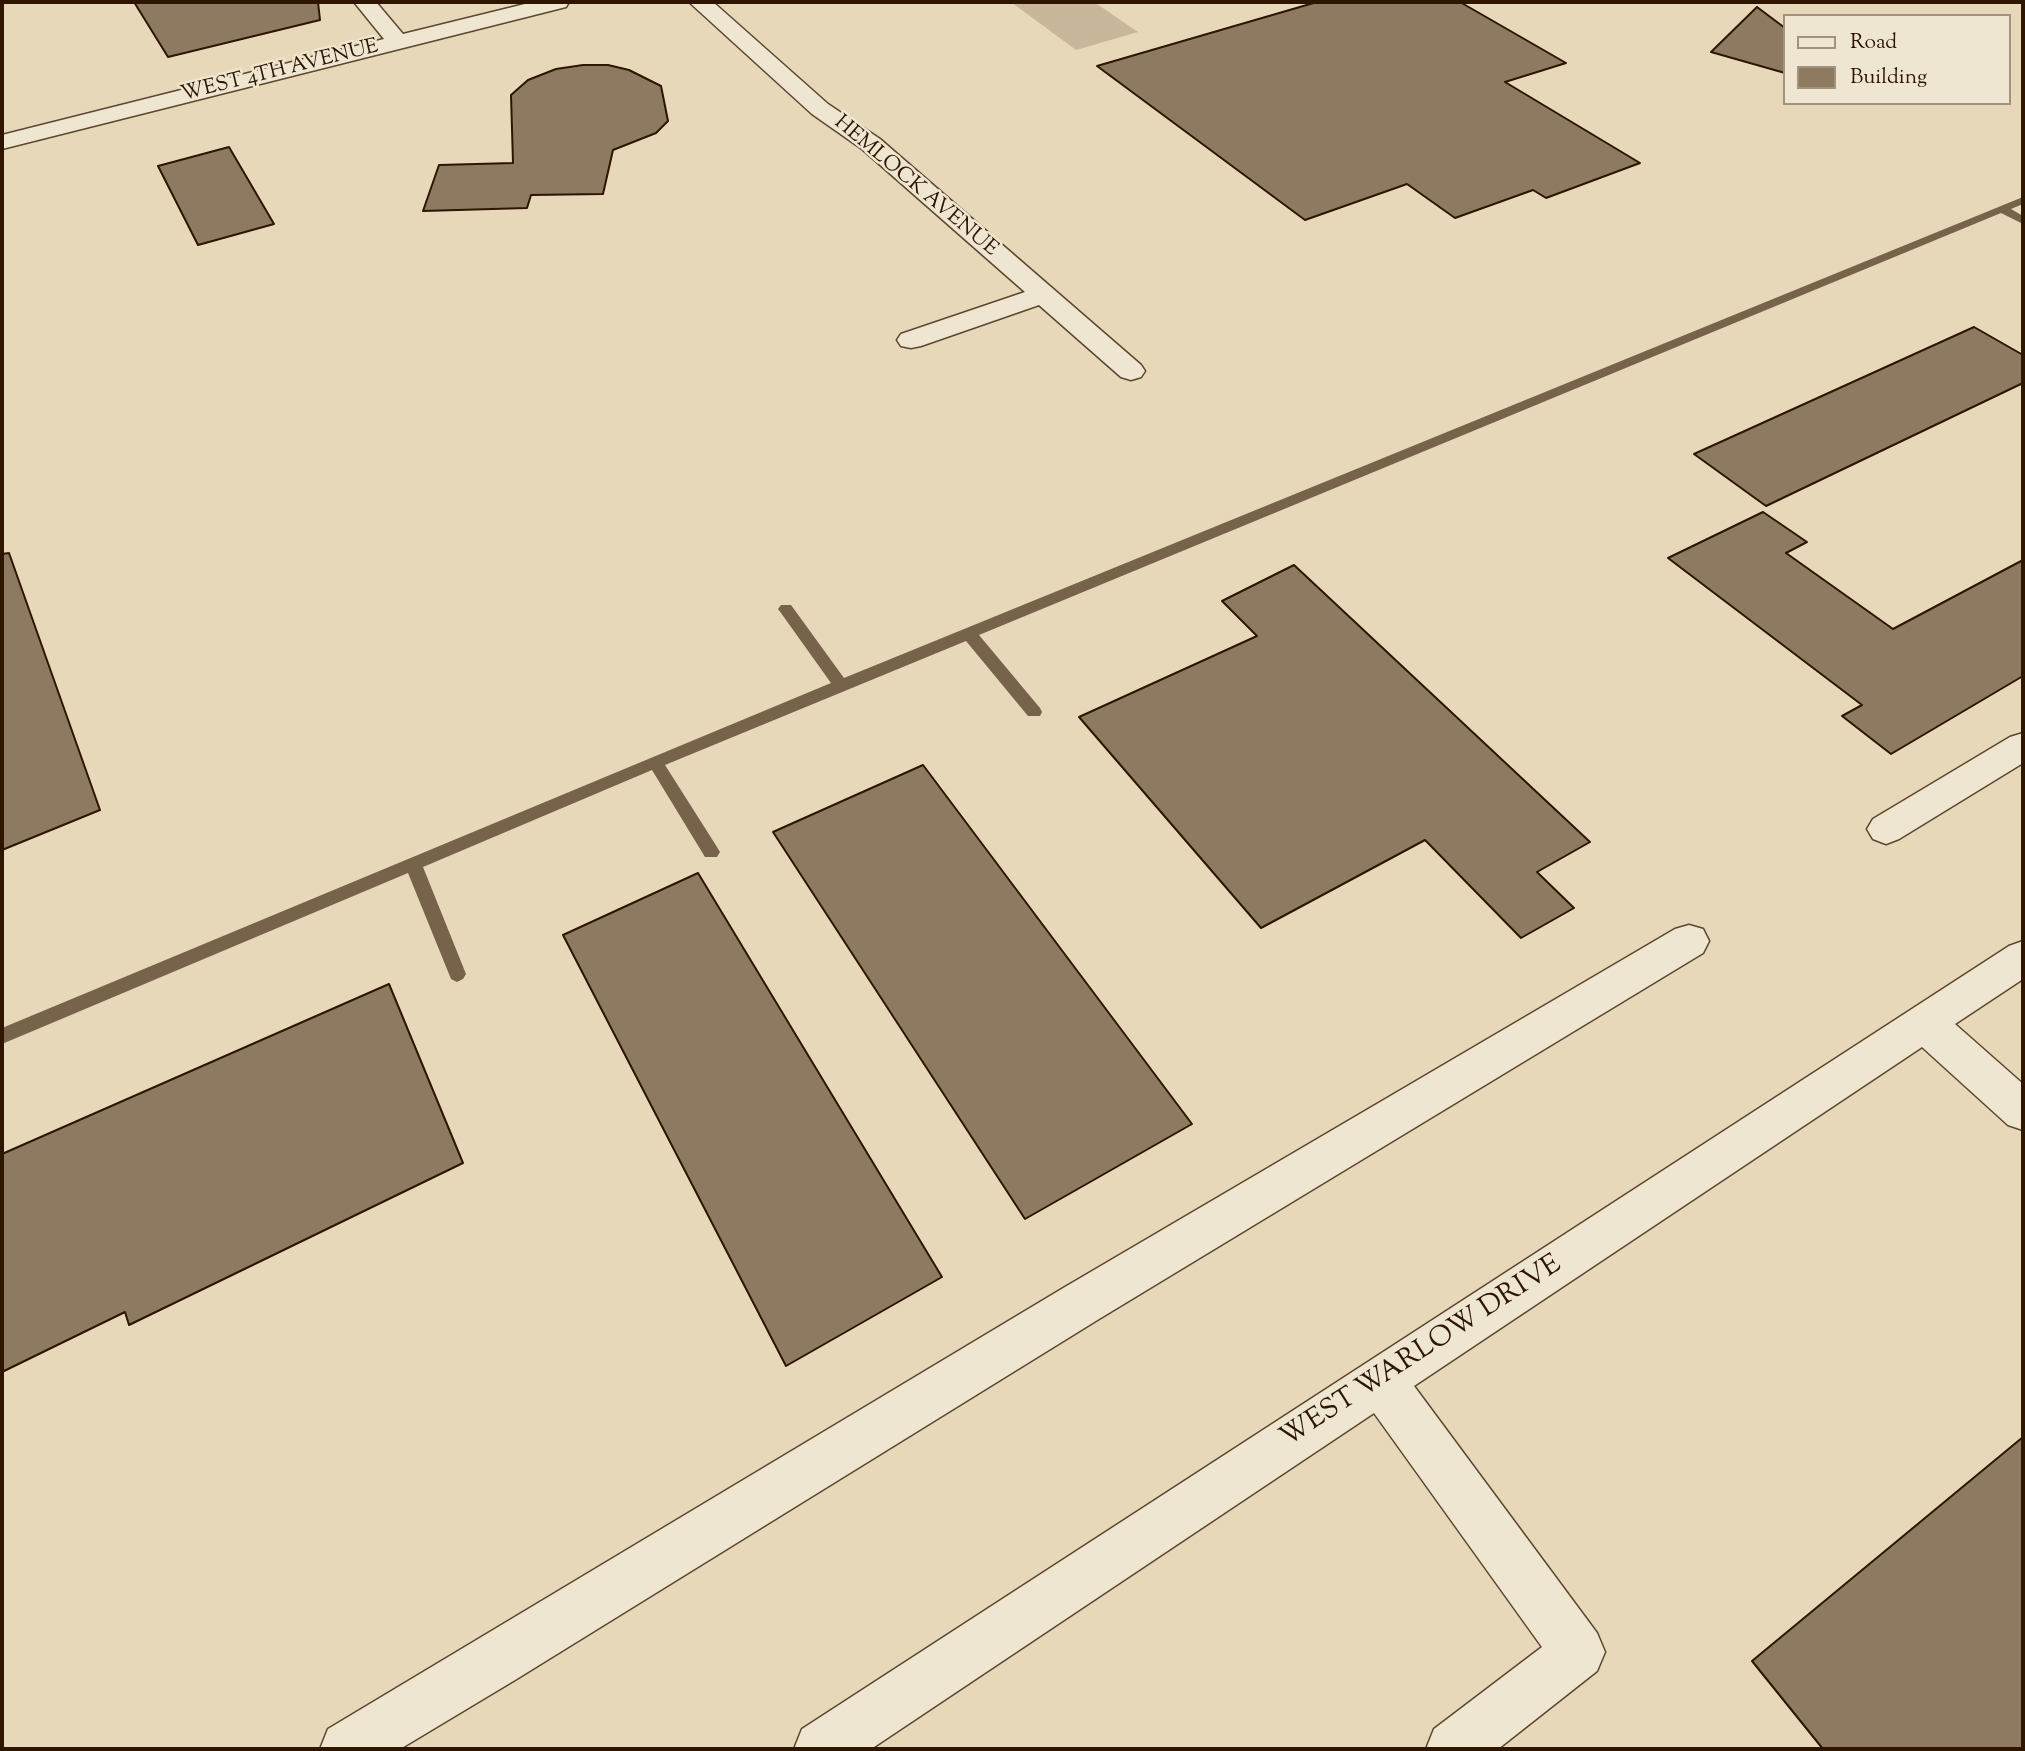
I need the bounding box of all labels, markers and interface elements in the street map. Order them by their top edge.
legend [1784,14,2011,105]
text: Road [1850,28,1897,58]
street label: WEST 4TH AVENUE [179,35,381,109]
text: Building [1850,63,1927,93]
street label: HEMLOCK AVENUE [828,111,1002,263]
street label: WEST WARLOW DRIVE [1275,1249,1569,1457]

